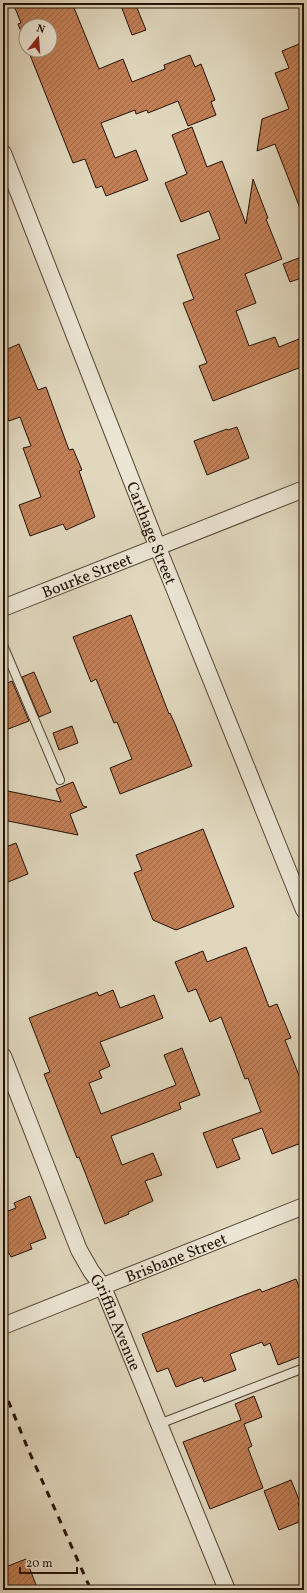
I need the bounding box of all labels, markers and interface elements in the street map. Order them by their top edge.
north arrow [18,18,58,58]
text: N [34,22,47,38]
street label: Carthage Street [120,479,181,589]
street label: Bourke Street [39,549,136,605]
street label: Brisbane Street [123,1229,231,1289]
street label: Griffin Avenue [84,1270,145,1375]
scale bar [20,1549,77,1575]
text: 20 m [26,1556,53,1572]

